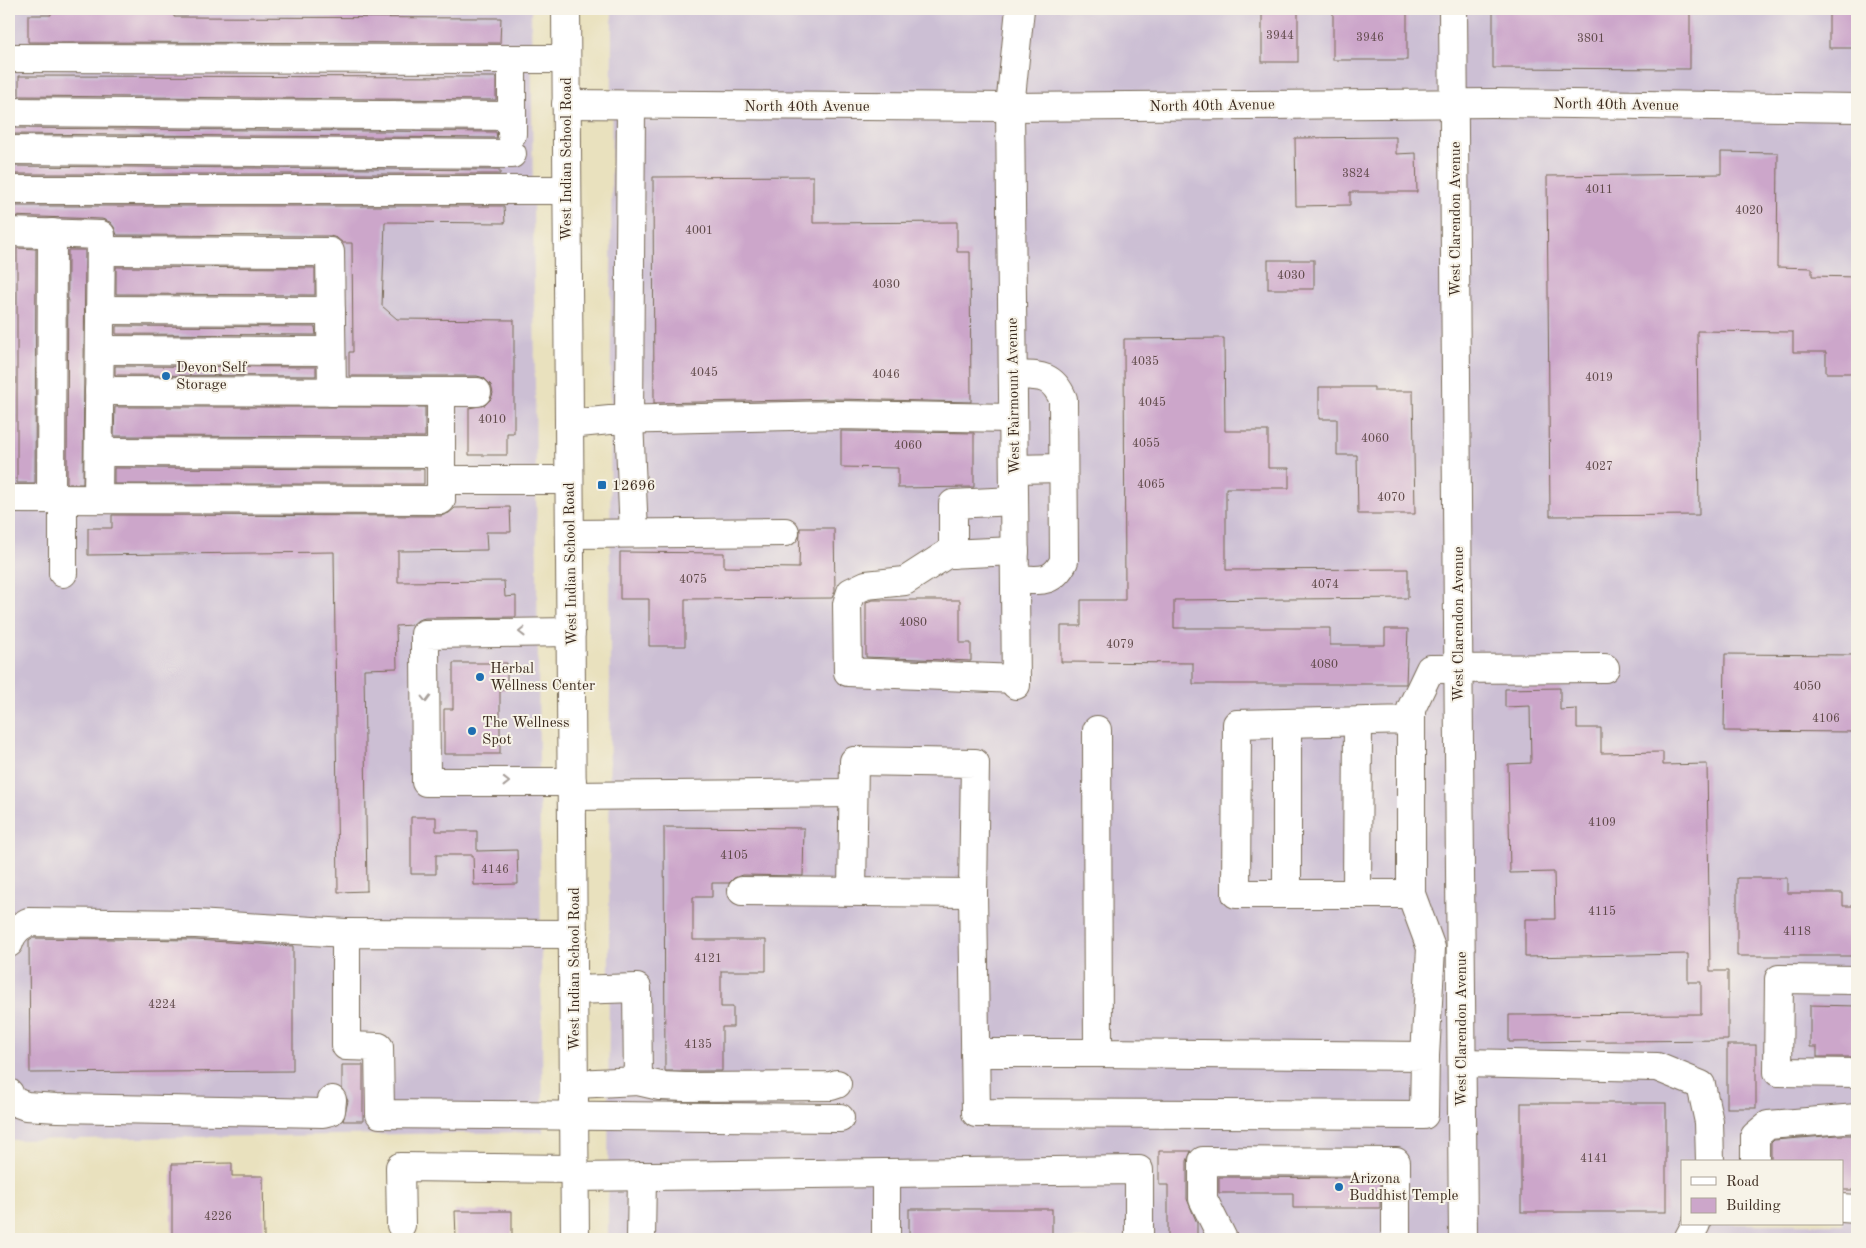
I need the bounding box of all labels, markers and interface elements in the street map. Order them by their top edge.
house number: 3944 [1266,30,1294,42]
house number: 3946 [1356,32,1384,44]
house number: 3801 [1577,33,1605,45]
street label: West Indian School Road [560,77,575,241]
street label: North 40th Avenue [1553,97,1679,114]
street label: North 40th Avenue [1149,98,1275,115]
street label: North 40th Avenue [744,100,870,115]
street label: West Clarendon Avenue [1449,141,1464,297]
house number: 3824 [1342,168,1370,180]
house number: 4011 [1585,184,1613,196]
house number: 4020 [1735,205,1763,217]
house number: 4001 [685,225,713,237]
house number: 4030 [1277,270,1305,282]
house number: 4030 [872,279,900,291]
street label: West Fairmount Avenue [1006,317,1023,474]
house number: 4035 [1131,355,1159,368]
place label: Devon Self Storage [176,361,248,393]
house number: 4045 [690,366,718,379]
house number: 4046 [872,369,900,381]
marker: Devon Self Storage [160,370,172,382]
house number: 4019 [1585,372,1613,384]
house number: 4045 [1138,396,1166,409]
house number: 4010 [478,414,506,426]
house number: 4060 [1361,433,1389,445]
house number: 4055 [1132,437,1160,450]
house number: 4060 [894,440,922,452]
house number: 4027 [1585,461,1613,473]
house number: 4065 [1137,478,1165,491]
marker: 12696 [596,479,608,491]
place label: 12696 [612,479,656,494]
street label: West Indian School Road [563,482,580,646]
house number: 4070 [1377,492,1405,504]
street label: West Clarendon Avenue [1452,546,1467,702]
house number: 4075 [679,573,707,586]
house number: 4074 [1311,579,1339,591]
house number: 4080 [899,617,927,629]
one-way arrow [518,627,526,637]
house number: 4079 [1106,639,1134,651]
house number: 4080 [1310,659,1338,671]
place label: Herbal Wellness Center [490,662,595,694]
marker: Herbal Wellness Center [474,671,486,683]
house number: 4050 [1793,680,1821,693]
one-way arrow [421,696,431,703]
house number: 4106 [1812,713,1840,725]
place label: The Wellness Spot [482,716,570,748]
marker: The Wellness Spot [466,725,478,737]
one-way arrow [503,777,511,787]
house number: 4109 [1588,817,1616,829]
house number: 4105 [720,849,748,862]
house number: 4146 [481,864,509,876]
street label: West Indian School Road [568,887,583,1051]
house number: 4115 [1588,905,1616,918]
house number: 4118 [1783,926,1811,938]
street label: West Clarendon Avenue [1455,951,1470,1107]
house number: 4121 [694,953,722,965]
house number: 4224 [148,999,176,1011]
house number: 4135 [684,1038,712,1051]
house number: 4141 [1580,1153,1608,1165]
legend [1681,1160,1844,1226]
place label: Arizona Buddhist Temple [1349,1172,1459,1204]
text: Road [1726,1175,1760,1190]
marker: Arizona Buddhist Temple [1333,1181,1345,1193]
text: Building [1726,1199,1781,1214]
house number: 4226 [204,1211,232,1223]

